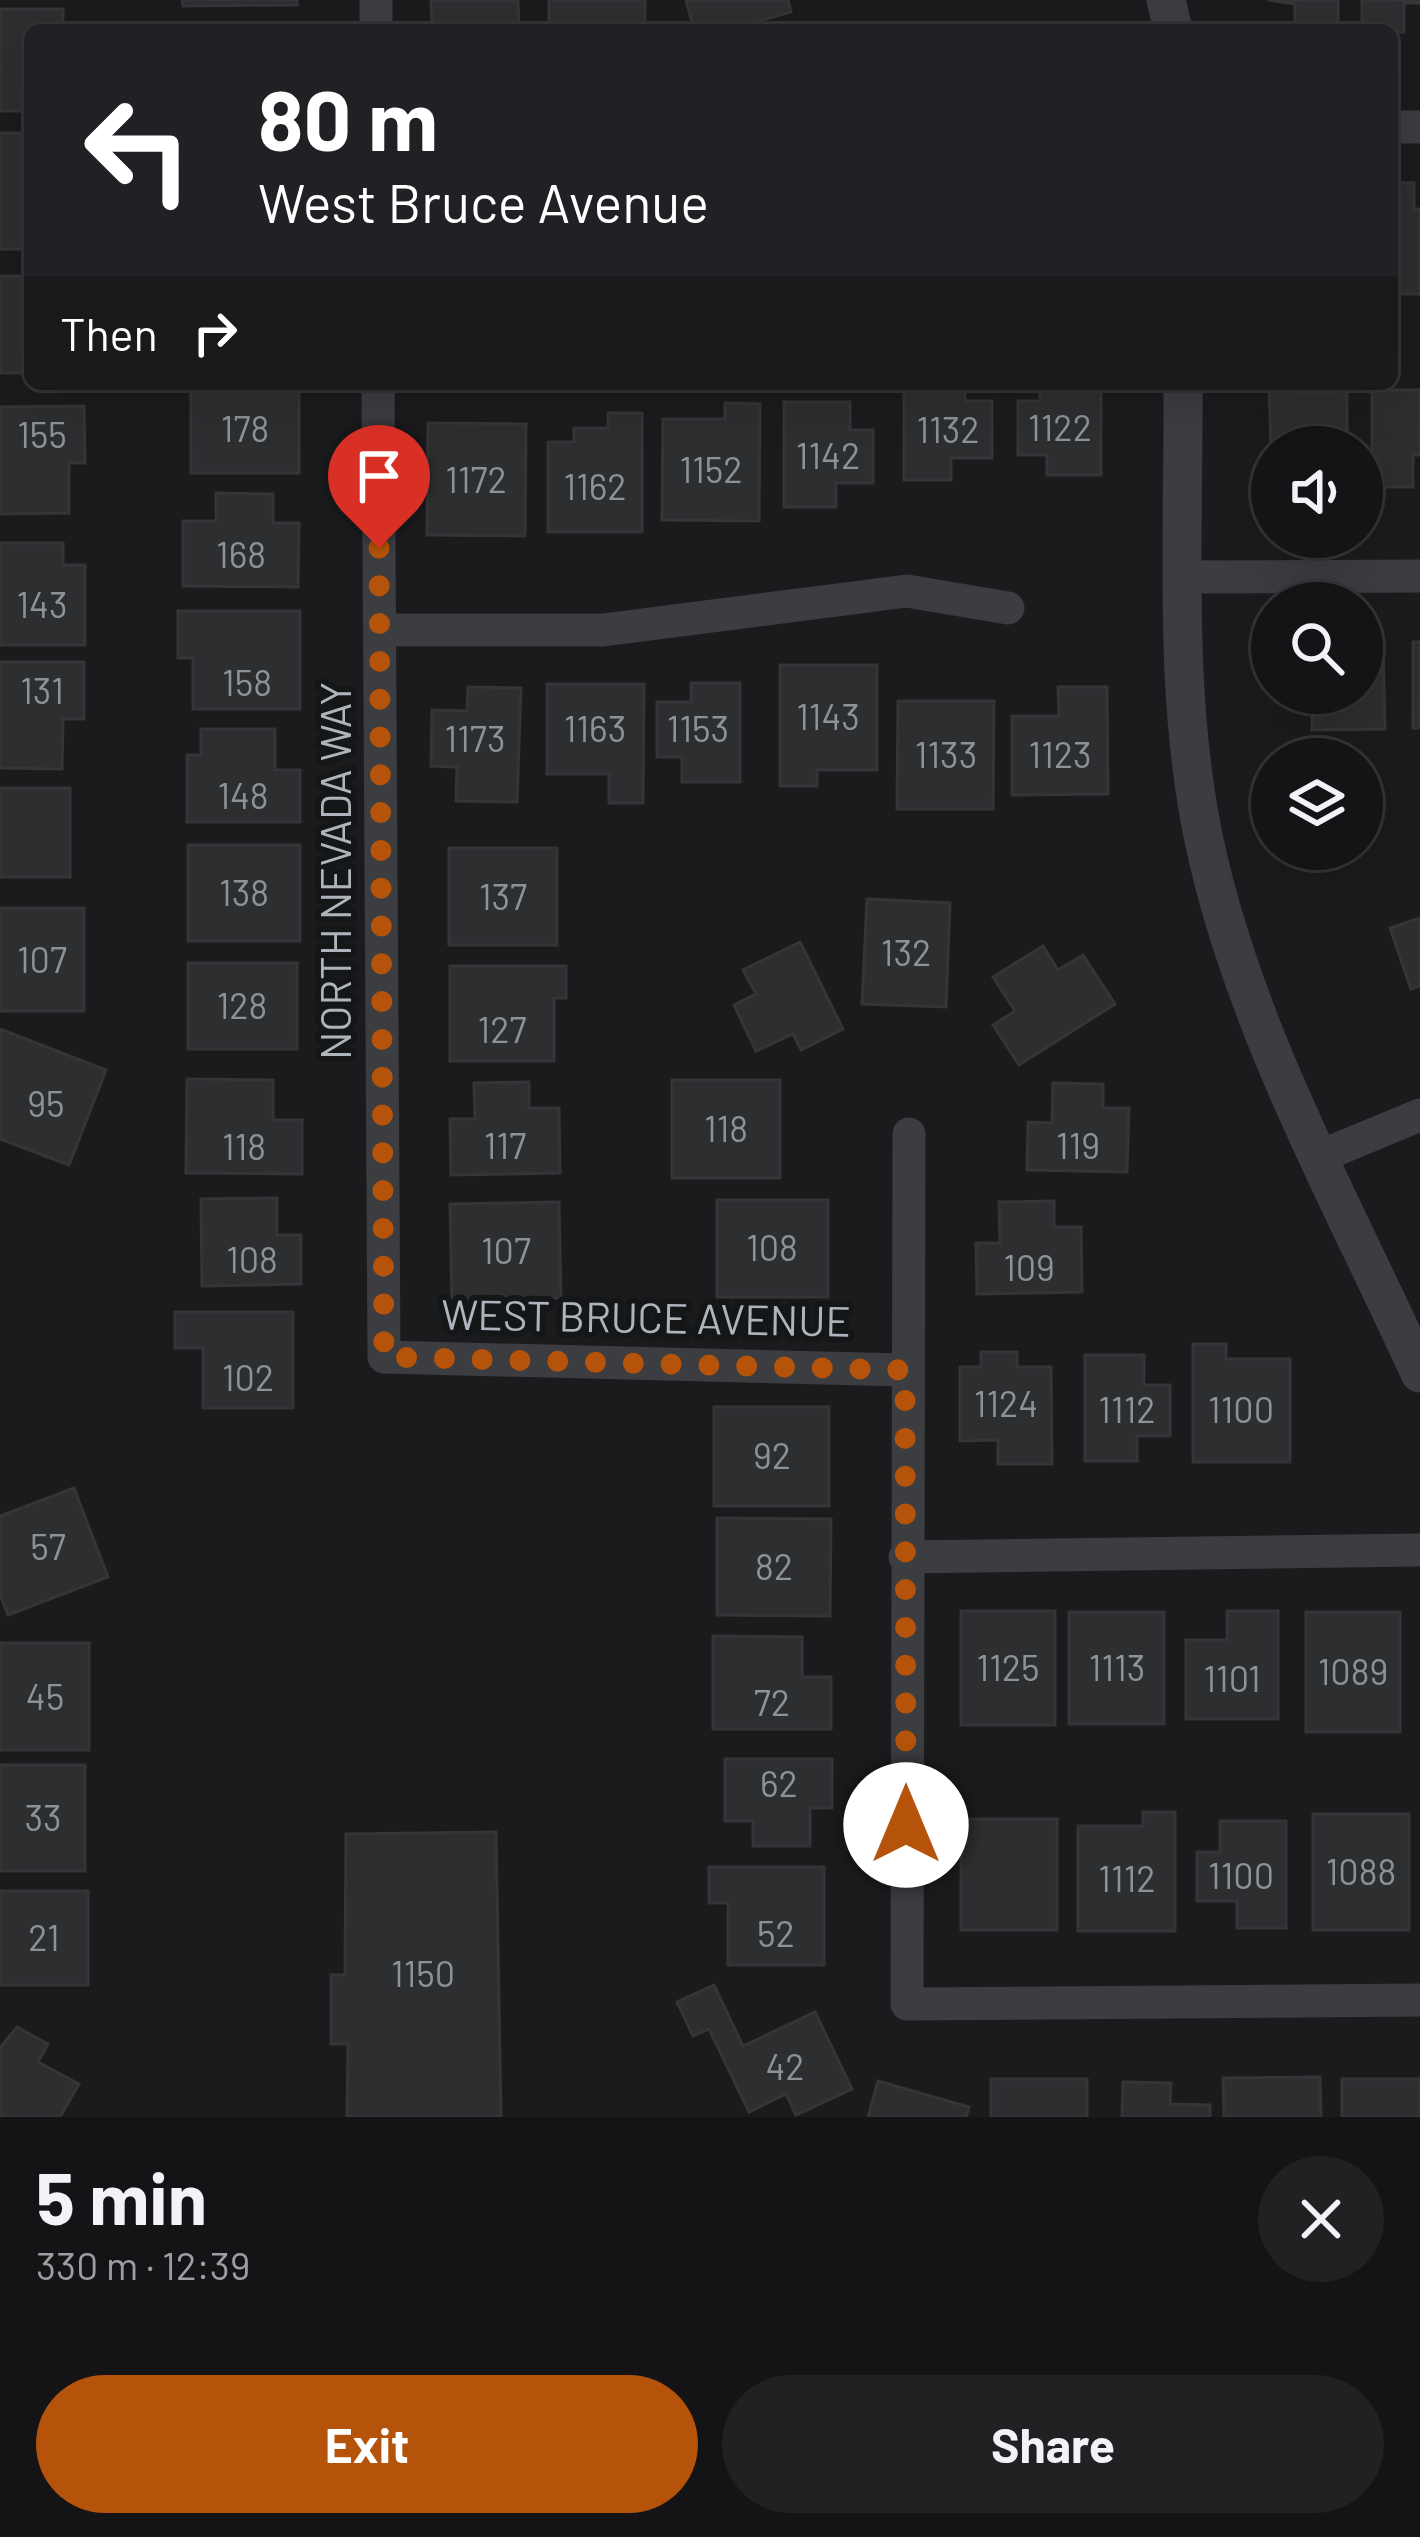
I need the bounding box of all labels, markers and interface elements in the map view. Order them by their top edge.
text: 80 m [258,67,438,168]
icon: left [60,72,216,228]
text: West Bruce Avenue [258,169,709,234]
icon: right [182,300,248,366]
text: Then [60,306,158,360]
house number: 1122 [1028,405,1092,448]
house number: 178 [221,406,269,449]
house number: 1132 [916,407,980,450]
house number: 155 [17,412,67,455]
pin [328,425,430,548]
map controls [1251,426,1383,870]
button: sound [1251,426,1383,558]
house number: 1142 [796,433,860,476]
icon: arrive [346,443,412,509]
house number: 1152 [679,447,743,490]
house number: 1172 [445,457,507,500]
house number: 1162 [563,464,627,507]
house number: 168 [216,532,266,575]
house number: 143 [17,582,67,625]
button: search [1251,582,1383,714]
house number: 158 [222,660,272,703]
house number: 131 [20,668,64,711]
street label: NORTH NEVADA WAY [309,682,359,1060]
house number: 1143 [796,694,860,737]
house number: 1163 [564,706,626,749]
house number: 1153 [667,706,729,749]
house number: 1173 [445,716,505,759]
house number: 1133 [915,732,977,775]
house number: 1123 [1029,732,1091,775]
button: layers [1251,738,1383,870]
house number: 148 [217,773,269,816]
house number: 138 [219,870,269,913]
house number: 137 [479,874,527,917]
house number: 132 [881,930,931,973]
house number: 107 [17,937,67,980]
house number: 128 [217,983,267,1026]
house number: 127 [478,1007,526,1050]
house number: 95 [27,1081,65,1124]
house number: 118 [704,1106,748,1149]
house number: 117 [484,1123,526,1166]
house number: 119 [1056,1123,1100,1166]
house number: 118 [222,1124,266,1167]
house number: 108 [746,1225,798,1268]
house number: 107 [481,1228,531,1271]
house number: 108 [226,1237,278,1280]
house number: 109 [1003,1245,1055,1288]
street label: WEST BRUCE AVENUE [441,1287,851,1345]
house number: 102 [222,1355,274,1398]
house number: 1124 [974,1381,1038,1424]
house number: 1112 [1098,1387,1156,1430]
house number: 1100 [1208,1387,1274,1430]
house number: 92 [753,1433,791,1476]
house number: 57 [30,1524,66,1567]
house number: 82 [755,1544,793,1587]
house number: 1125 [976,1645,1040,1688]
house number: 1113 [1089,1645,1145,1688]
house number: 1089 [1318,1649,1388,1692]
house number: 1101 [1203,1656,1261,1699]
house number: 45 [26,1674,64,1717]
house number: 72 [754,1680,790,1723]
house number: 62 [760,1761,798,1804]
position arrow [843,1762,969,1888]
house number: 33 [24,1795,62,1838]
house number: 1088 [1326,1849,1396,1892]
house number: 1100 [1208,1853,1274,1896]
house number: 1112 [1098,1856,1156,1899]
house number: 52 [757,1911,795,1954]
house number: 21 [28,1915,60,1958]
house number: 1150 [391,1951,455,1994]
house number: 42 [765,2044,805,2087]
text: 5 min [36,2153,207,2239]
button: close [1258,2156,1384,2282]
text: 330 m · 12:39 [36,2241,250,2288]
button: Exit [36,2375,698,2513]
button: Share [722,2375,1384,2513]

